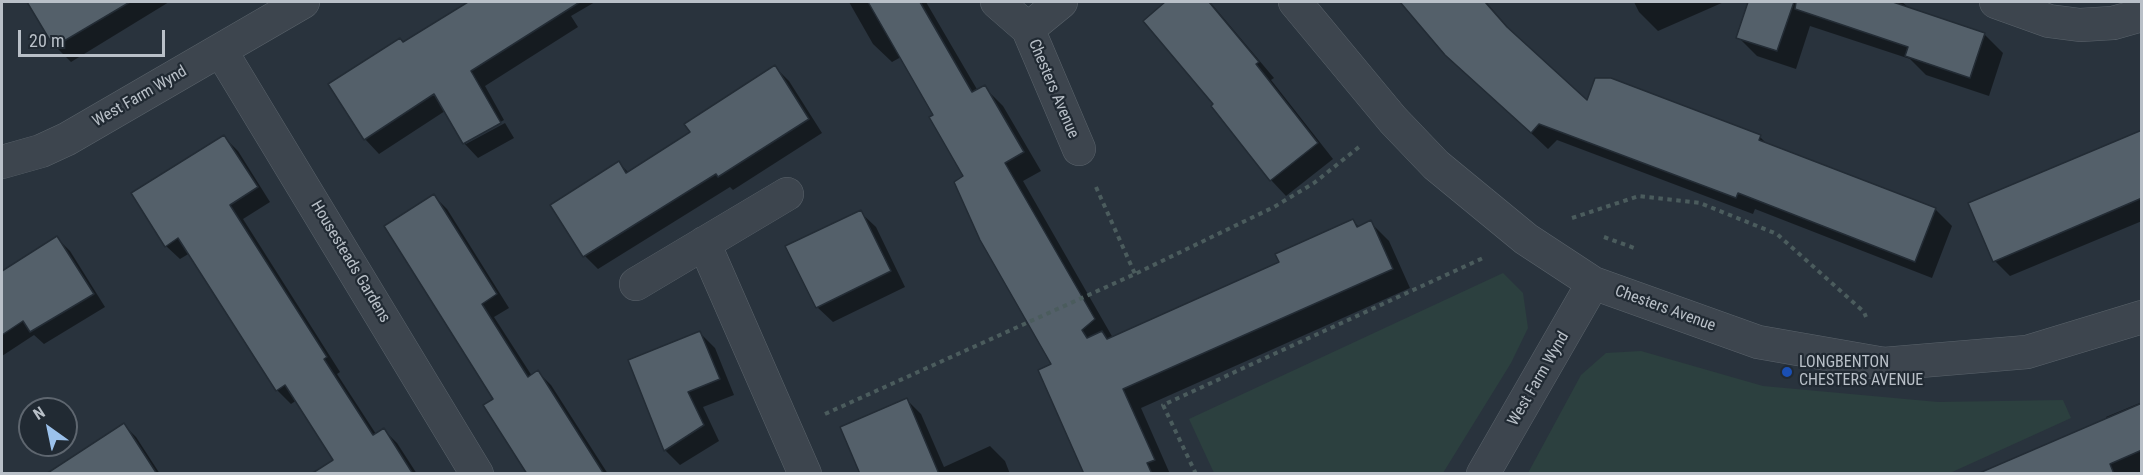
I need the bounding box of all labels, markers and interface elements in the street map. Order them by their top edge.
scale bar [21,18,168,56]
text: 20 m [29,30,64,51]
street label: Chesters Avenue [1024,37,1082,141]
street label: West Farm Wynd [90,62,190,132]
street label: Housesteads Gardens [306,198,394,326]
street label: Chesters Avenue [1612,282,1718,336]
street label: West Farm Wynd [1504,329,1574,429]
place label: LONGBENTON CHESTERS AVENUE [1799,353,1923,391]
marker: LONGBENTON CHESTERS AVENUE [1780,365,1794,379]
north arrow [18,397,78,457]
text: N [30,403,48,424]

